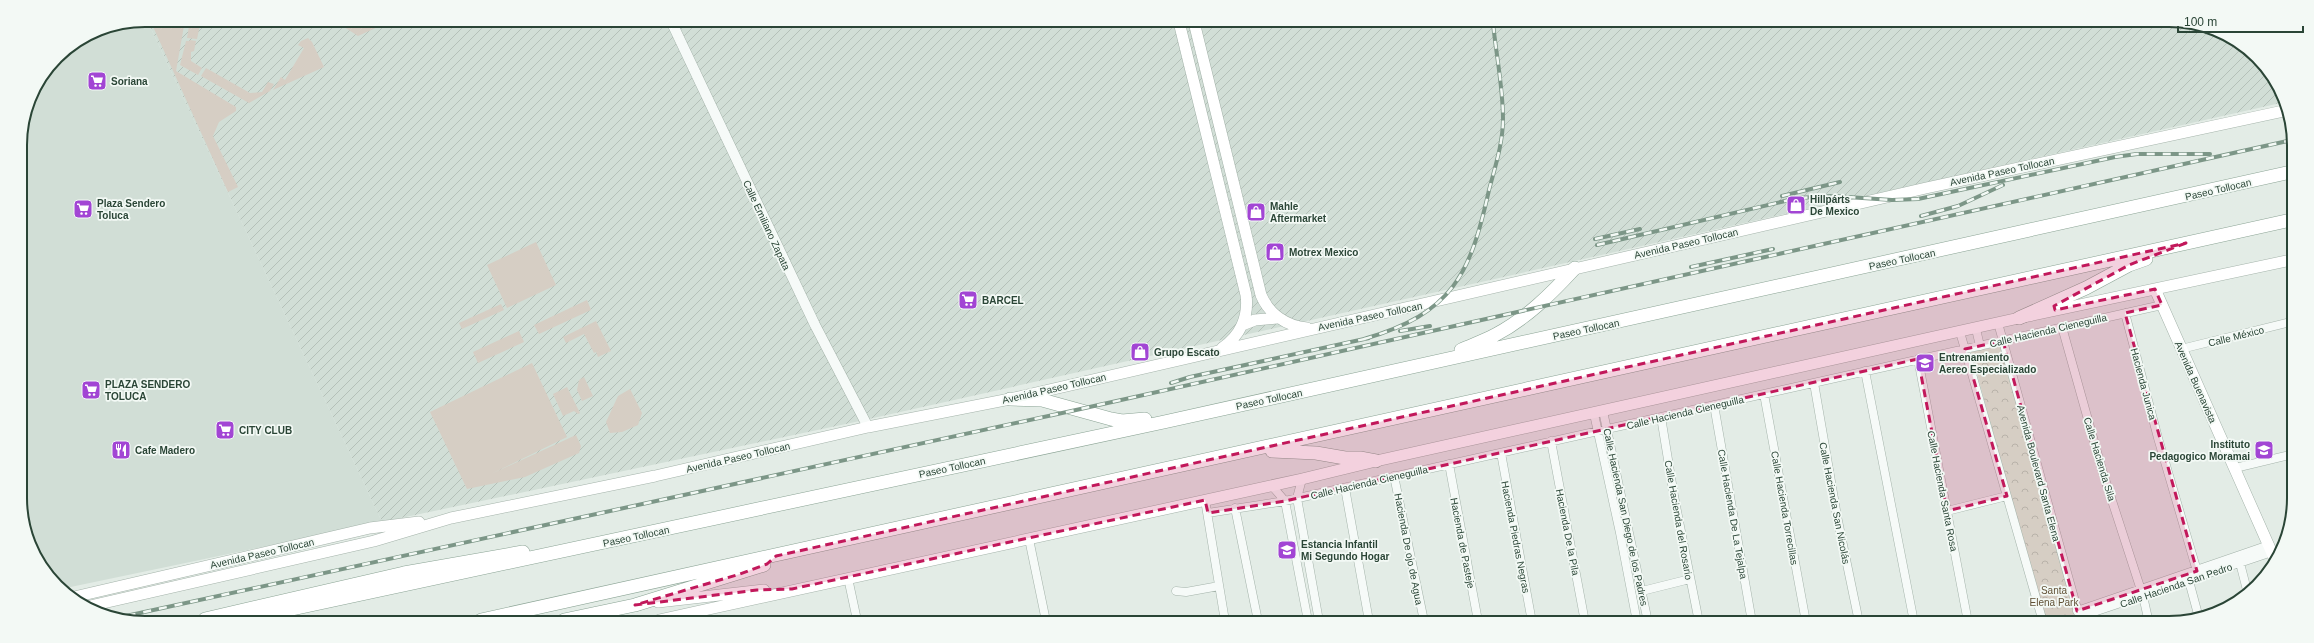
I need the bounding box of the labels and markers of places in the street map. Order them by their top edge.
supermarket icon: Soriana [86,70,108,92]
place label: Soriana [111,76,148,87]
shop icon: Hillpárts De Mexico [1785,194,1807,216]
place label: Hillpárts De Mexico [1810,194,1859,217]
supermarket icon: Plaza Sendero Toluca [72,198,94,220]
place label: Plaza Sendero Toluca [97,198,165,221]
shop icon: Mahle Aftermarket [1245,201,1267,223]
place label: Mahle Aftermarket [1270,201,1327,224]
shop icon: Motrex Mexico [1264,241,1286,263]
place label: Motrex Mexico [1289,247,1358,258]
supermarket icon: BARCEL [957,289,979,311]
place label: BARCEL [982,295,1024,306]
shop icon: Grupo Escato [1129,341,1151,363]
place label: Grupo Escato [1154,347,1220,358]
school or university icon: Entrenamiento Aereo Especializado [1914,352,1936,374]
place label: Entrenamiento Aereo Especializado [1939,352,2036,375]
supermarket icon: PLAZA SENDERO TOLUCA [80,379,102,401]
place label: PLAZA SENDERO TOLUCA [105,379,190,402]
supermarket icon: CITY CLUB [214,419,236,441]
place label: CITY CLUB [239,425,292,436]
restaurant icon: Cafe Madero [110,439,132,461]
place label: Instituto Pedagogico Moramai [2149,439,2250,462]
school or university icon: Instituto Pedagogico Moramai [2253,439,2275,461]
place label: Cafe Madero [135,445,195,456]
school or university icon: Estancia Infantil Mi Segundo Hogar [1276,539,1298,561]
place label: Estancia Infantil Mi Segundo Hogar [1301,539,1389,562]

